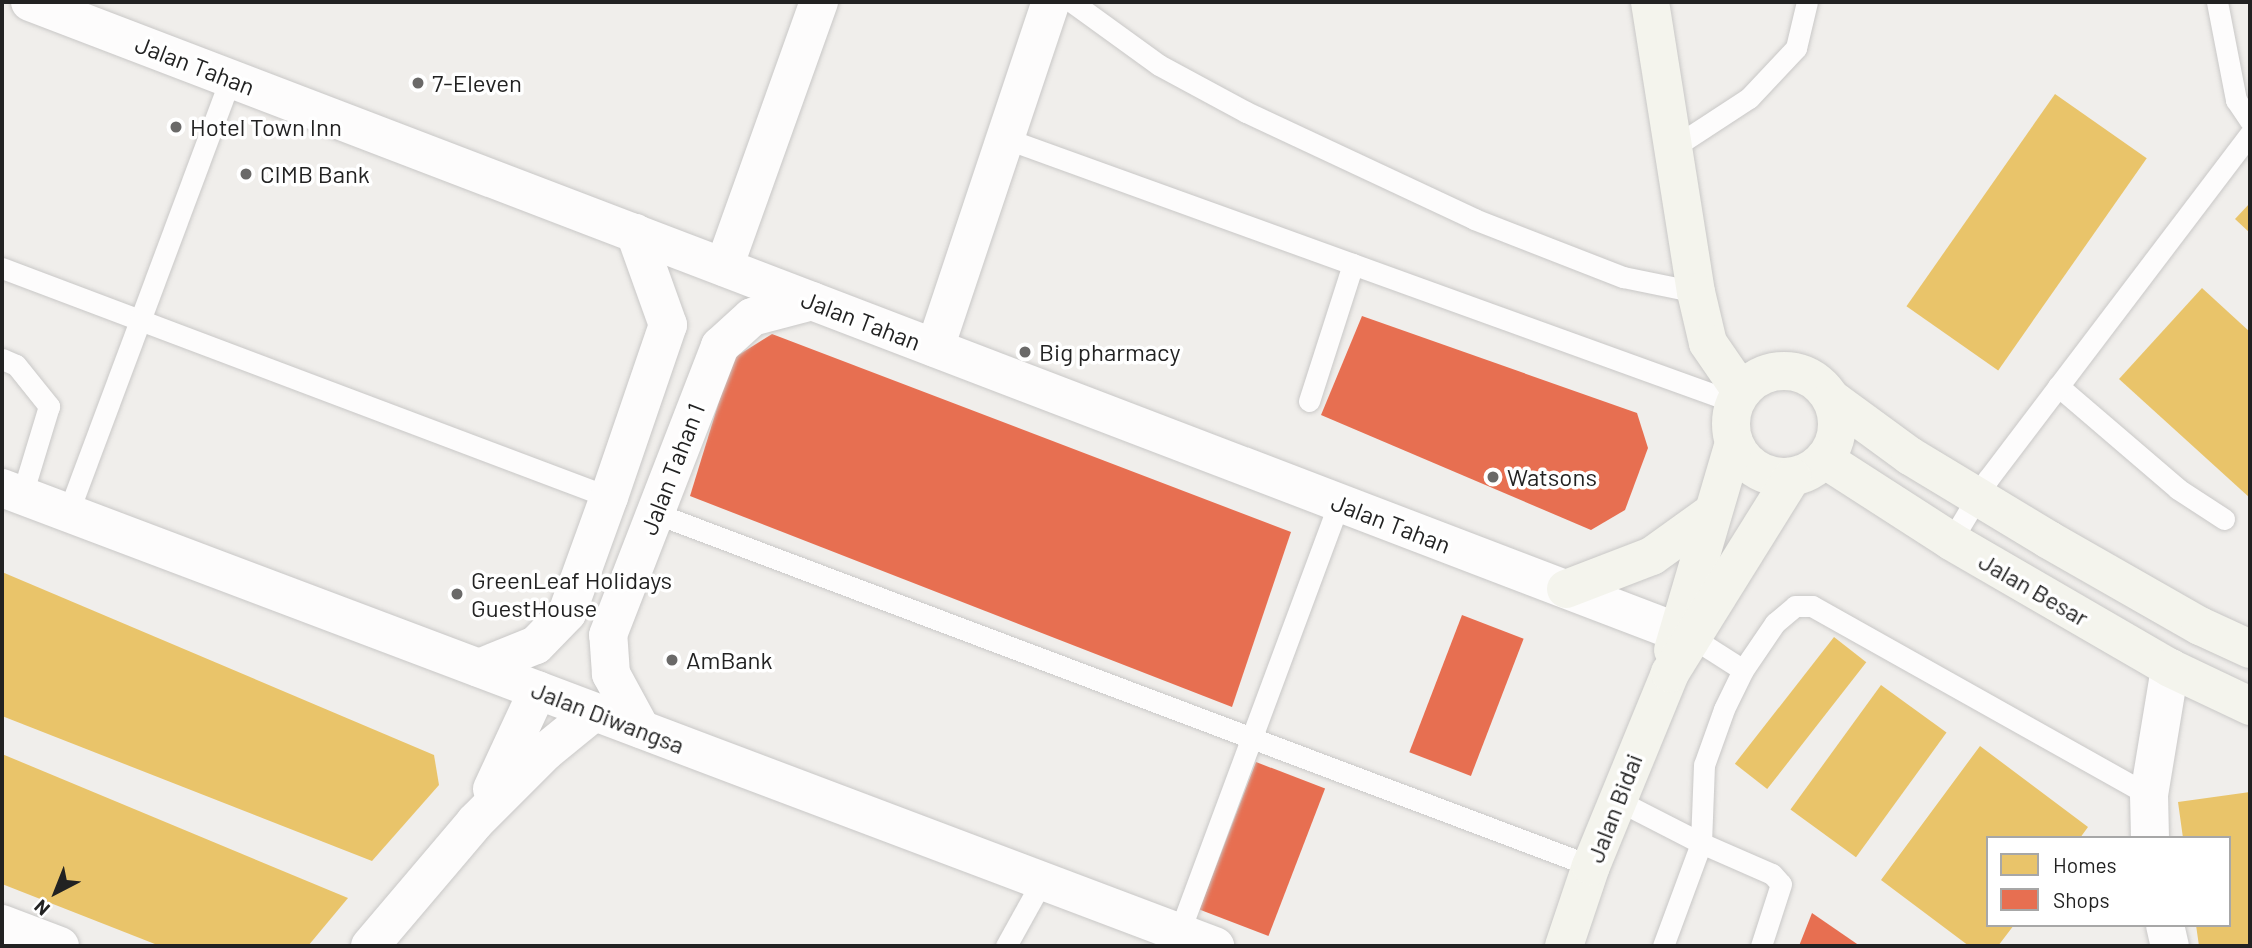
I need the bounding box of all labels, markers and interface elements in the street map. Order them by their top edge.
street label: Jalan Tahan [131,29,259,101]
place label: 7-Eleven [432,69,522,97]
marker: 7-Eleven [410,75,426,91]
place label: Hotel Town Inn [190,113,342,141]
marker: Hotel Town Inn [168,119,184,135]
place label: CIMB Bank [260,160,370,188]
marker: CIMB Bank [238,166,254,182]
street label: Jalan Tahan [797,284,925,356]
place label: Big pharmacy [1039,338,1181,366]
marker: Big pharmacy [1017,344,1033,360]
street label: Jalan Tahan 1 [634,399,710,539]
place label: Watsons [1507,463,1597,491]
marker: Watsons [1485,469,1501,485]
street label: Jalan Tahan [1327,487,1455,559]
street label: Jalan Besar [1974,546,2094,632]
place label: GreenLeaf Holidays GuestHouse [471,566,672,622]
marker: GreenLeaf Holidays GuestHouse [449,586,465,602]
place label: AmBank [686,646,773,674]
marker: AmBank [664,652,680,668]
street label: Jalan Diwangsa [528,675,688,759]
street label: Jalan Bidai [1580,749,1648,867]
legend [1986,836,2231,927]
text: Homes [2053,852,2117,877]
north arrow [21,857,91,927]
text: Shops [2053,887,2110,912]
text: N [29,895,54,921]

